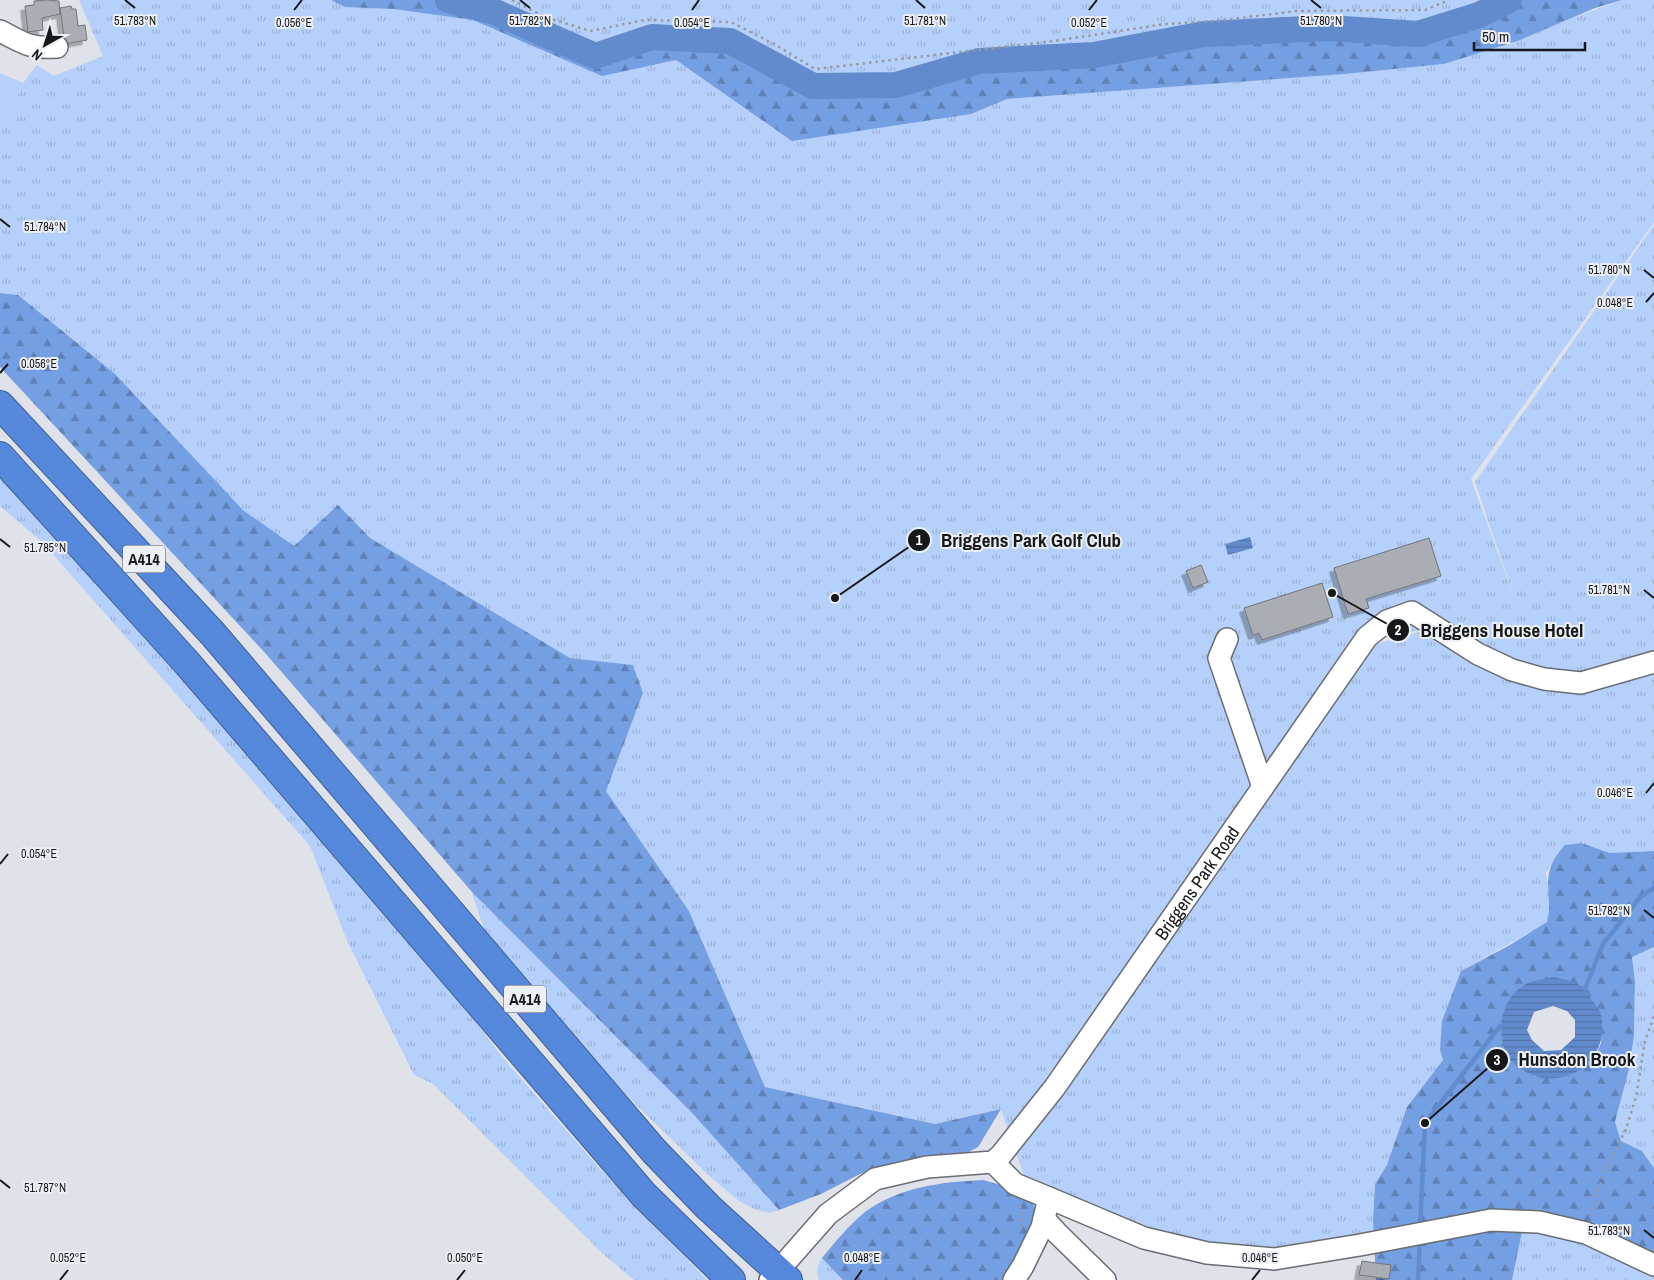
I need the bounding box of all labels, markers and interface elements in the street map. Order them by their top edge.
text: 51.783°N [114,13,156,29]
text: 51.782°N [509,13,551,29]
text: 51.781°N [904,13,946,29]
text: 51.780°N [1300,13,1342,29]
text: 0.056°E [276,15,312,31]
text: 0.054°E [674,15,710,31]
text: 0.052°E [1071,15,1107,31]
north arrow [20,20,70,70]
scale bar [1474,20,1585,52]
text: 50 m [1482,26,1509,47]
text: N [28,45,46,65]
text: 51.784°N [24,219,66,235]
text: 51.780°N [1588,262,1630,278]
text: 0.048°E [1597,295,1633,311]
text: 0.056°E [21,356,57,372]
callout: Briggens Park Golf Club [906,523,1131,557]
text: Briggens Park Golf Club [941,527,1121,553]
text: 1 [916,529,923,550]
text: 51.785°N [24,540,66,556]
road number: A414 [123,546,165,572]
text: 51.781°N [1588,582,1630,598]
callout: Briggens House Hotel [1385,613,1593,647]
text: Briggens House Hotel [1421,617,1583,643]
text: 2 [1395,619,1402,640]
text: 0.046°E [1597,785,1633,801]
street label: Briggens Park Road [1148,821,1245,945]
text: 0.054°E [21,846,57,862]
text: 51.782°N [1588,903,1630,919]
road number: A414 [504,986,546,1012]
callout: Hunsdon Brook [1484,1043,1646,1077]
text: Hunsdon Brook [1519,1046,1636,1072]
text: 3 [1494,1049,1501,1070]
text: 51.787°N [24,1180,66,1196]
text: 51.783°N [1588,1223,1630,1239]
text: 0.052°E [50,1250,86,1266]
text: 0.050°E [447,1250,483,1266]
text: 0.048°E [844,1250,880,1266]
text: 0.046°E [1242,1250,1278,1266]

